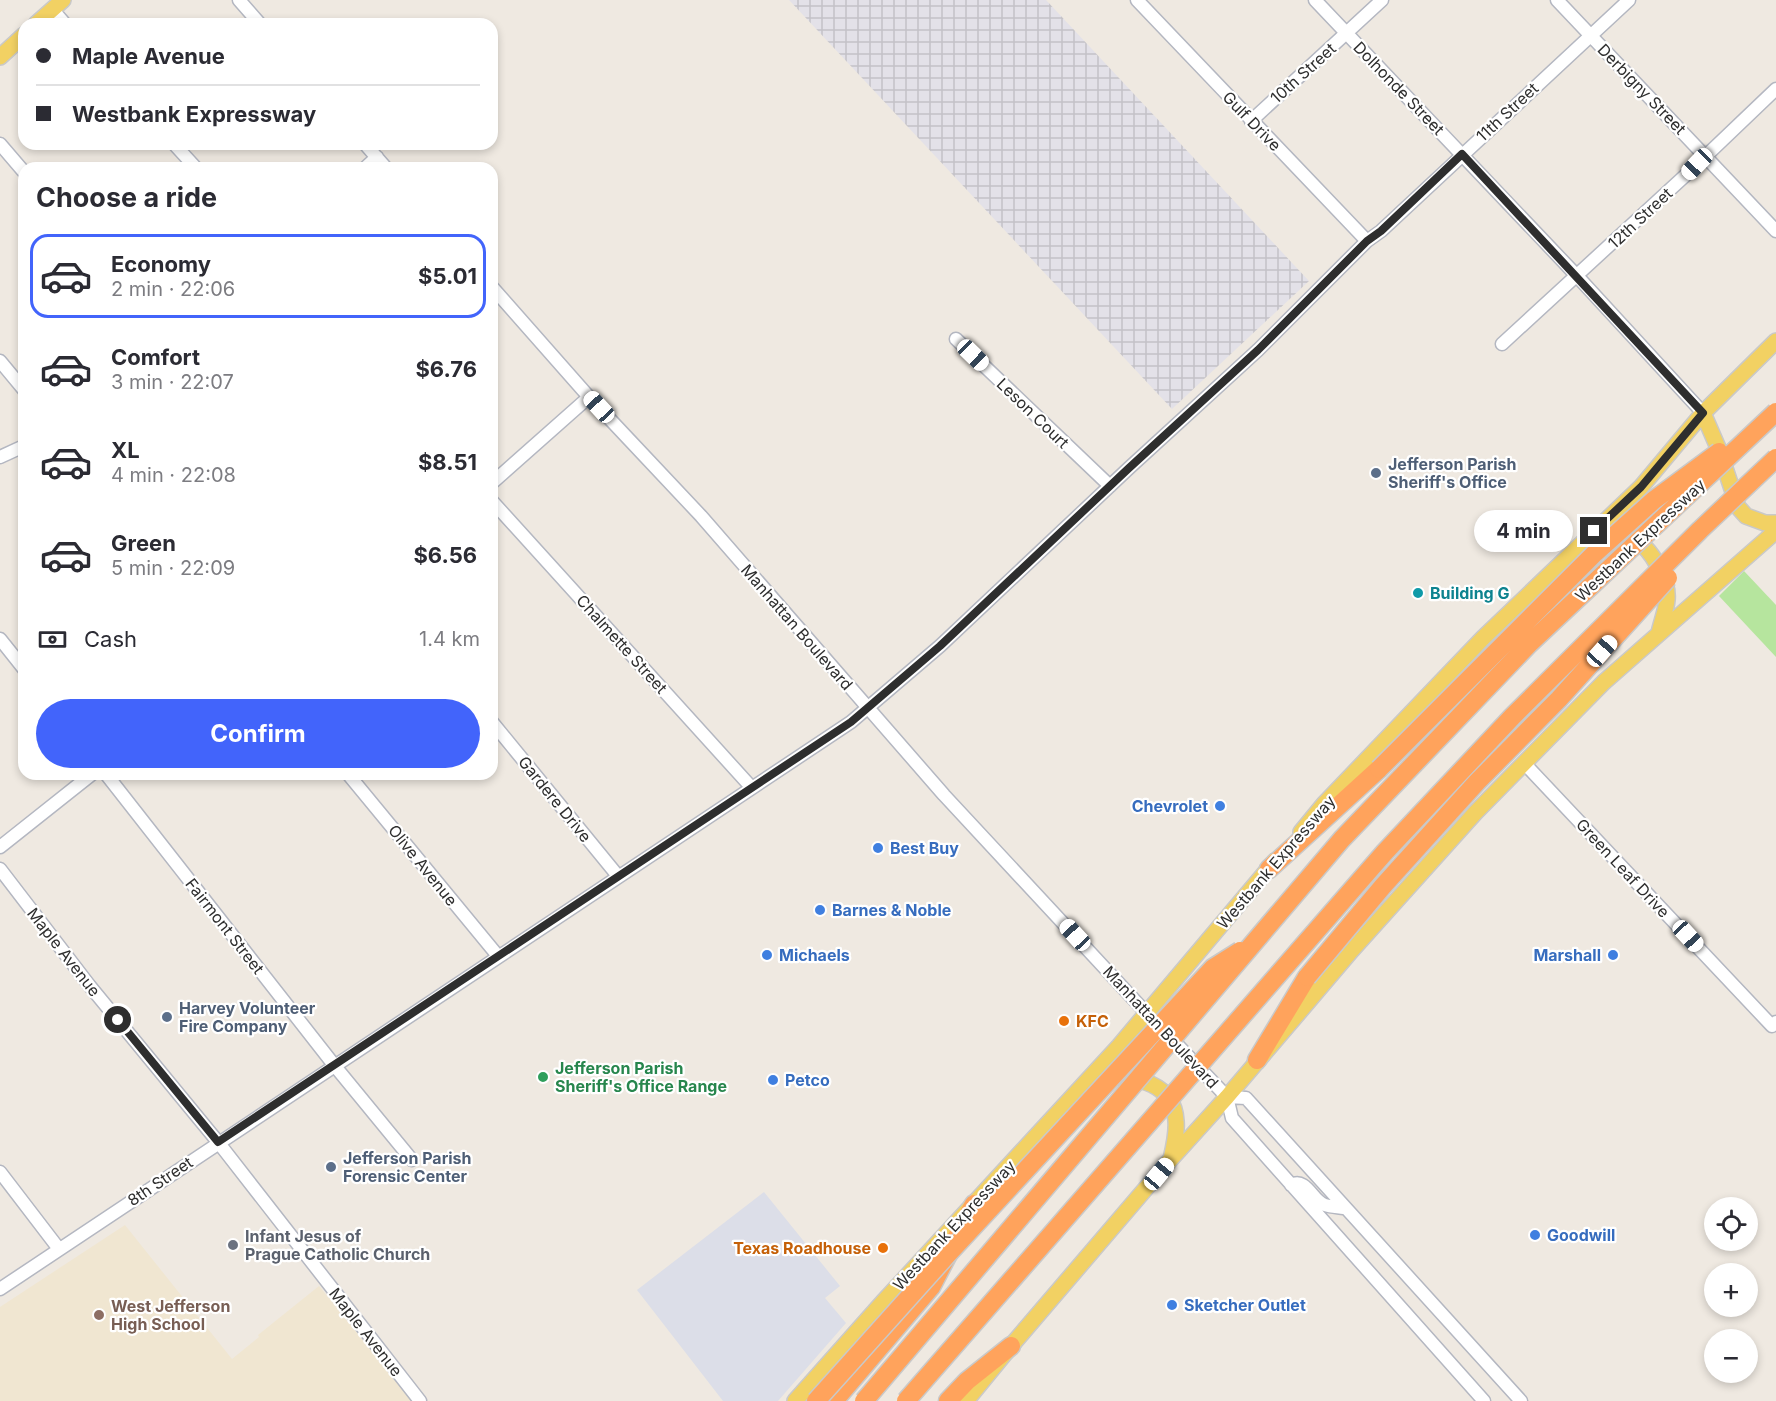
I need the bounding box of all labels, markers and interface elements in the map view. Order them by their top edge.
street label: Dolhonde Street [1349,37,1449,139]
street label: 10th Street [1266,38,1340,108]
street label: Derbigny Street [1594,39,1690,139]
text: Maple Avenue [72,43,225,69]
street label: 11th Street [1472,78,1542,146]
street label: Gulf Drive [1219,87,1285,155]
text: Westbank Expressway [72,101,316,127]
car [1678,145,1716,183]
text: Choose a ride [36,181,217,214]
street label: 12th Street [1604,183,1676,253]
icon: car [39,249,93,303]
text: Economy [111,251,211,277]
text: $5.01 [418,263,477,289]
text: 2 min · 22:06 [111,277,235,301]
car [954,336,992,374]
icon: car [39,342,93,396]
text: Comfort [111,344,200,370]
text: $6.76 [415,356,477,382]
text: 3 min · 22:07 [111,370,234,394]
street label: Leson Court [993,374,1073,452]
car [580,388,618,426]
icon: car [39,435,93,489]
text: XL [111,437,140,463]
text: $8.51 [418,449,477,475]
place label: Jefferson Parish Sheriff's Office [1388,454,1517,492]
text: 4 min · 22:08 [111,463,236,487]
marker: Jefferson Parish Sheriff's Office [1369,466,1383,480]
street label: Westbank Expressway [1571,475,1709,605]
callout: 4 min [1474,510,1573,552]
route end [1580,517,1607,544]
text: 4 min [1496,519,1551,543]
icon: car [39,528,93,582]
text: Green [111,530,176,556]
text: $6.56 [413,542,477,568]
text: 5 min · 22:09 [111,556,235,580]
street label: Manhattan Boulevard [737,560,857,694]
place label: Building G [1430,583,1510,603]
marker: Building G [1411,586,1425,600]
street label: Chalmette Street [572,590,672,698]
icon: cash [36,623,69,656]
text: Cash [84,626,137,652]
text: 1.4 km [419,627,480,651]
car [1583,632,1621,670]
button: Confirm [36,699,480,768]
street label: Gardere Drive [514,752,596,846]
street label: Westbank Expressway [1212,791,1340,933]
place label: Chevrolet [1132,796,1208,816]
marker: Chevrolet [1213,799,1227,813]
street label: Green Leaf Drive [1572,814,1674,922]
street label: Olive Avenue [384,820,462,910]
place label: Best Buy [890,838,959,858]
marker: Best Buy [871,841,885,855]
street label: Fairmont Street [181,874,269,978]
place label: Barnes & Noble [832,900,951,920]
marker: Barnes & Noble [813,903,827,917]
street label: Maple Avenue [23,904,105,1000]
car [1056,916,1094,954]
car [1669,917,1707,955]
place label: Michaels [779,945,850,965]
place label: Marshall [1533,945,1601,965]
marker: Michaels [760,948,774,962]
marker: Marshall [1606,948,1620,962]
street label: Manhattan Boulevard [1099,962,1223,1092]
place label: Harvey Volunteer Fire Company [179,998,316,1036]
route start [104,1006,131,1033]
marker: Harvey Volunteer Fire Company [160,1010,174,1024]
place label: KFC [1076,1011,1109,1031]
marker: KFC [1057,1014,1071,1028]
place label: Jefferson Parish Sheriff's Office Range [555,1058,727,1096]
marker: Jefferson Parish Sheriff's Office Range [536,1070,550,1084]
place label: Petco [785,1070,830,1090]
marker: Petco [766,1073,780,1087]
place label: Jefferson Parish Forensic Center [343,1148,472,1186]
street label: 8th Street [124,1152,196,1210]
car [1141,1154,1177,1194]
street label: Westbank Expressway [889,1156,1019,1294]
marker: Jefferson Parish Forensic Center [324,1160,338,1174]
map controls [1704,1197,1758,1383]
button: locate [1704,1197,1758,1251]
place label: Goodwill [1547,1225,1615,1245]
place label: Infant Jesus of Prague Catholic Church [245,1226,430,1264]
marker: Goodwill [1528,1228,1542,1242]
marker: Infant Jesus of Prague Catholic Church [226,1238,240,1252]
place label: Texas Roadhouse [733,1238,871,1258]
marker: Texas Roadhouse [876,1241,890,1255]
button: + [1704,1263,1758,1317]
street label: Maple Avenue [325,1284,407,1380]
place label: Sketcher Outlet [1184,1295,1306,1315]
place label: West Jefferson High School [111,1296,230,1334]
marker: Sketcher Outlet [1165,1298,1179,1312]
marker: West Jefferson High School [92,1308,106,1322]
button: − [1704,1329,1758,1383]

